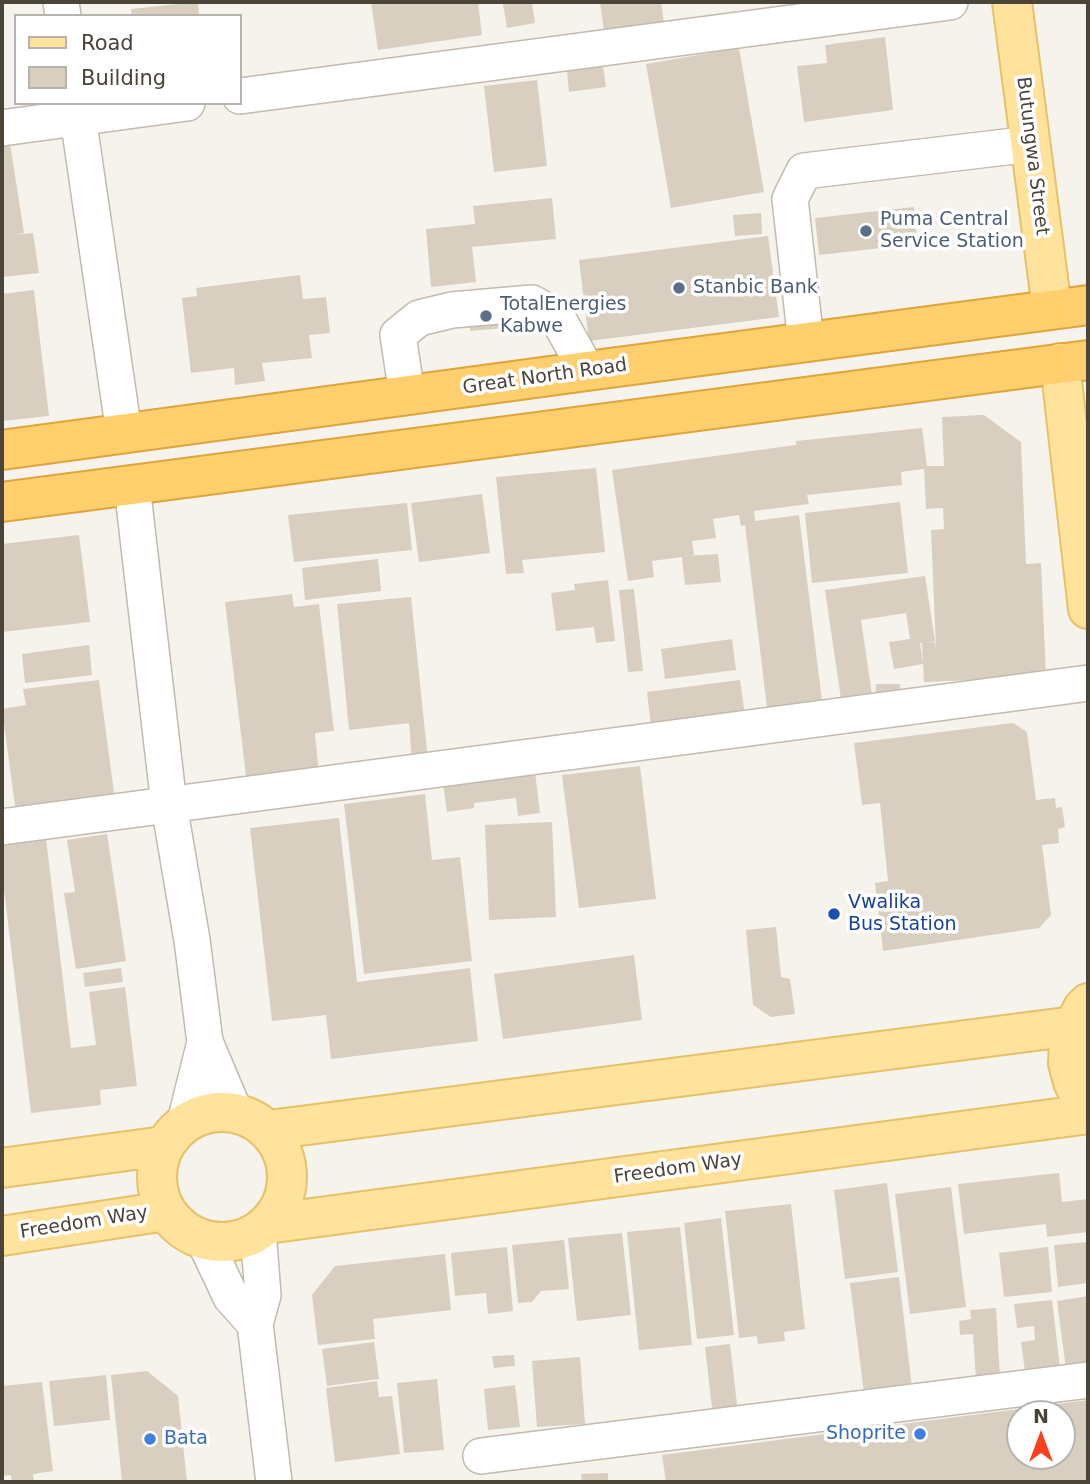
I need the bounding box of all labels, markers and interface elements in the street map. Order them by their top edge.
legend [14,14,242,105]
text: Road [81,31,134,55]
text: Building [81,66,166,90]
street label: Butungwa Street [1011,75,1053,237]
place label: Puma Central Service Station [880,209,1024,253]
marker: Puma Central Service Station [858,223,874,239]
place label: Stanbic Bank [693,277,818,299]
marker: Stanbic Bank [671,280,687,296]
place label: TotalEnergies Kabwe [500,294,627,338]
marker: TotalEnergies Kabwe [478,308,494,324]
street label: Great North Road [461,354,629,400]
place label: Vwalika Bus Station [848,892,957,936]
marker: Vwalika Bus Station [826,906,842,922]
street label: Freedom Way [613,1149,743,1189]
street label: Freedom Way [19,1202,149,1244]
north arrow [1006,1400,1076,1470]
text: N [1033,1405,1049,1427]
place label: Shoprite [826,1423,906,1445]
marker: Shoprite [912,1426,928,1442]
place label: Bata [164,1428,208,1450]
marker: Bata [142,1431,158,1447]

